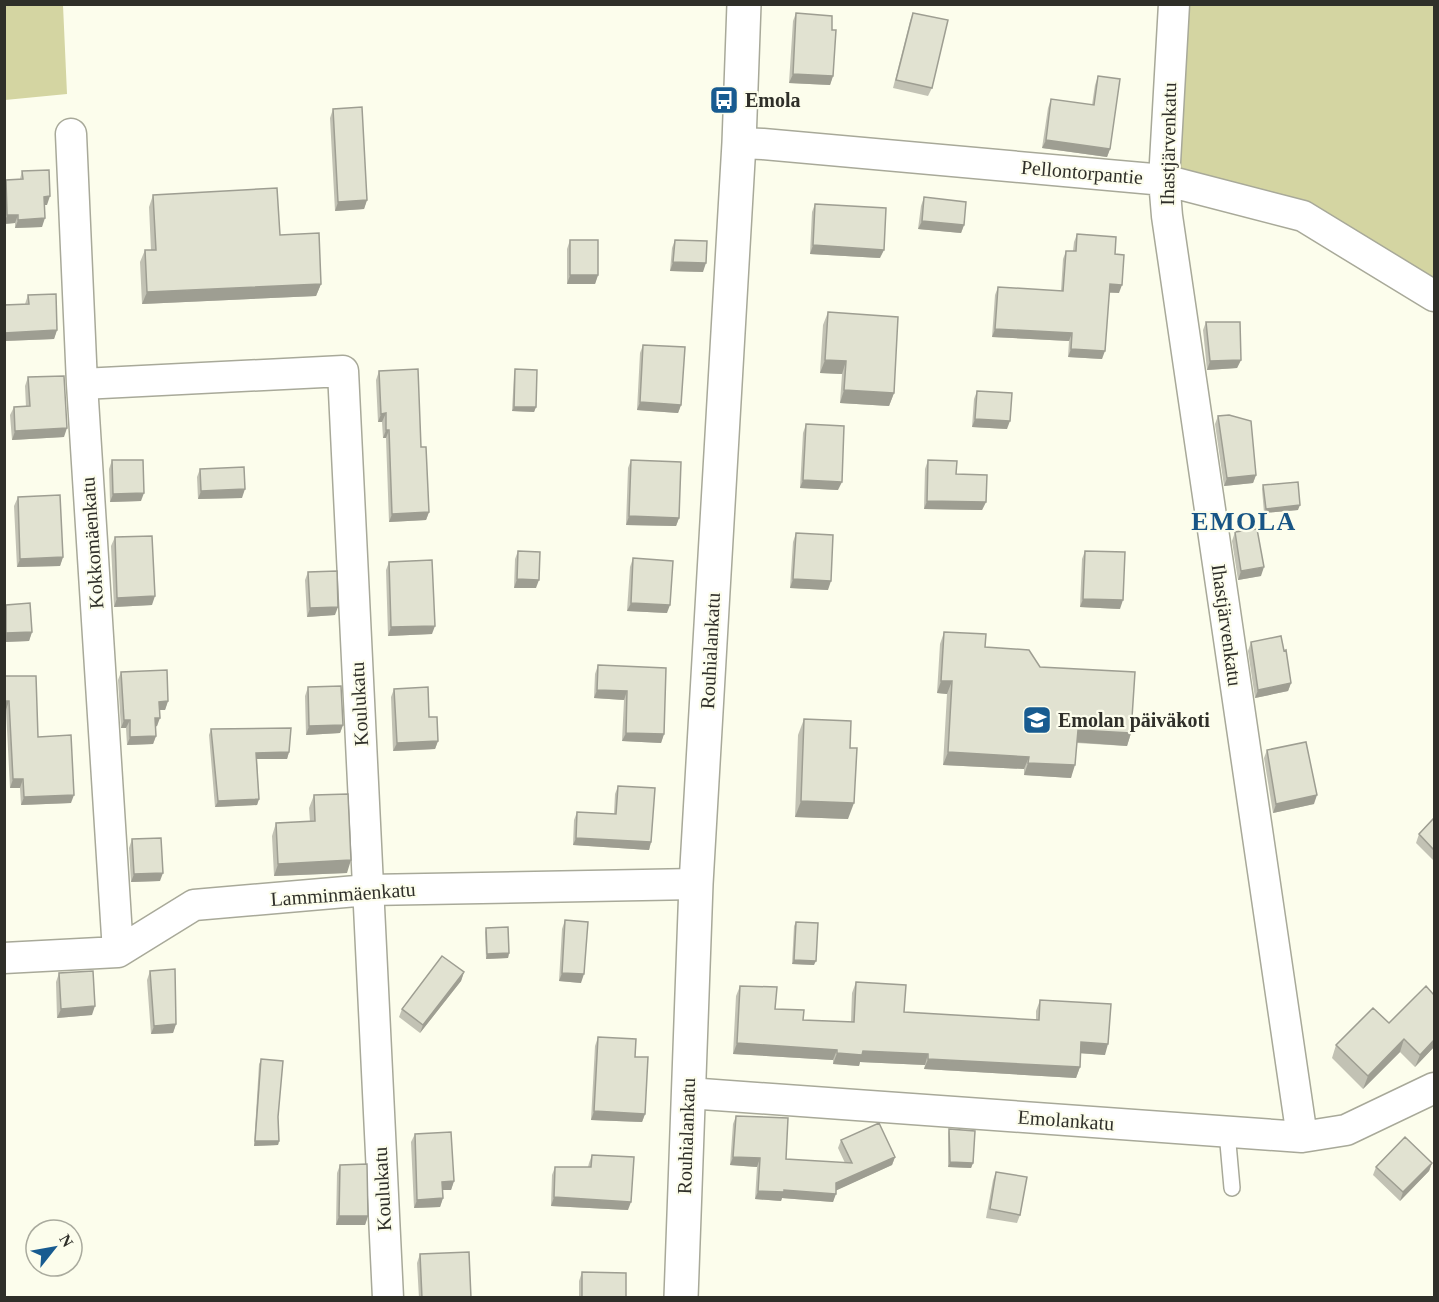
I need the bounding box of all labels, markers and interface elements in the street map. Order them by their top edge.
street label: Ihastjärvenkatu [1156,82,1181,206]
bus stop icon: Emola [708,84,740,116]
place label: Emola [745,89,801,111]
street label: Pellontorpantie [1020,156,1144,189]
street label: Kokkomäenkatu [76,476,108,610]
district label: EMOLA [1191,507,1297,536]
street label: Ihastjärvenkatu [1207,562,1246,688]
street label: Rouhialankatu [696,592,724,710]
street label: Koulukatu [346,661,372,747]
school or university icon: Emolan päiväkoti [1021,704,1053,736]
place label: Emolan päiväkoti [1058,709,1210,732]
street label: Lamminmäenkatu [270,878,416,910]
street label: Rouhialankatu [673,1077,699,1195]
street label: Emolankatu [1017,1106,1115,1134]
street label: Koulukatu [369,1146,395,1232]
north arrow [24,1218,84,1278]
text: N [56,1231,77,1250]

